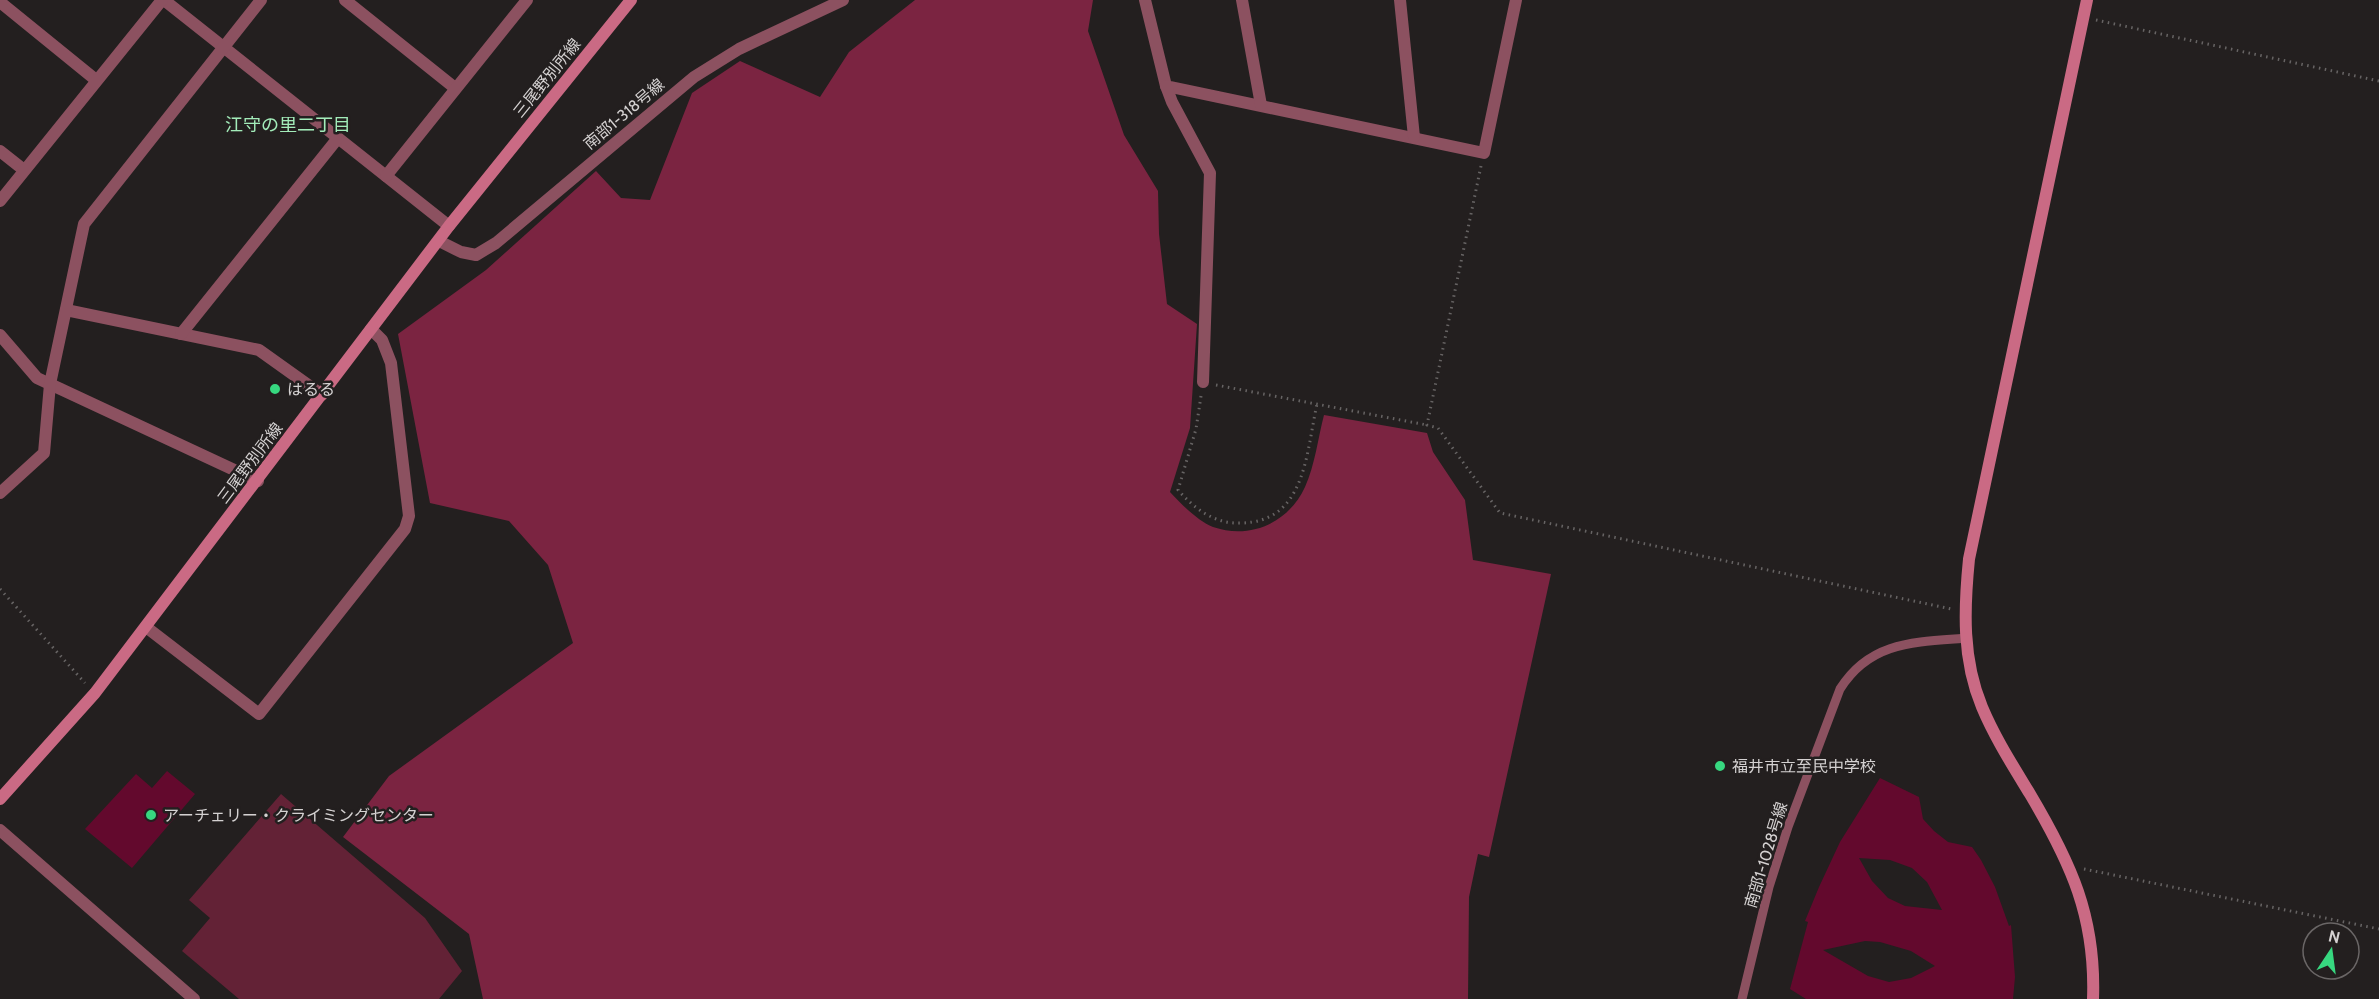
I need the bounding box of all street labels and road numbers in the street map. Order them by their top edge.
street label: 三尾野別所線 [509,35,585,121]
street label: 南部1-318号線 [580,75,668,153]
street label: 三尾野別所線 [214,419,286,507]
street label: 南部1-1028号線 [1741,800,1791,910]

